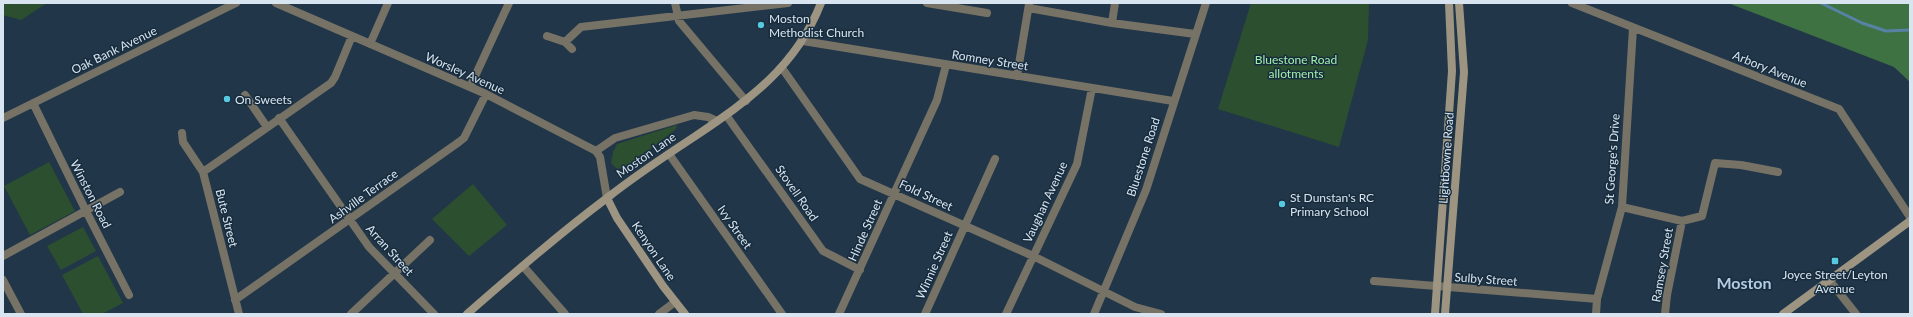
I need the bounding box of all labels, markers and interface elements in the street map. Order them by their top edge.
place label: Moston Methodist Church [769,11,864,40]
marker: Moston Methodist Church [756,20,766,30]
street label: Oak Bank Avenue [69,23,159,77]
street label: Romney Street [951,47,1030,74]
street label: Arbory Avenue [1731,47,1809,91]
street label: Worsley Avenue [423,49,507,97]
park label: Bluestone Road allotments [1255,52,1337,81]
place label: On Sweets [235,92,292,107]
marker: On Sweets [222,94,232,104]
street label: Lightbowne Road [1435,112,1457,204]
street label: St George's Drive [1601,113,1623,205]
street label: Bluestone Road [1123,115,1163,199]
street label: Moston Lane [613,129,679,181]
street label: Winston Road [67,157,115,231]
street label: Vaughan Avenue [1020,159,1070,245]
street label: Stovell Road [772,162,822,224]
street label: Ashville Terrace [325,166,401,226]
street label: Fold Street [897,176,956,214]
street label: Bute Street [213,187,242,249]
place label: St Dunstan's RC Primary School [1290,190,1374,219]
street label: Hinde Street [845,196,886,263]
marker: St Dunstan's RC Primary School [1277,199,1287,209]
street label: Ivy Street [715,202,756,252]
street label: Kenyon Lane [629,219,679,283]
street label: Arran Street [363,221,417,279]
street label: Ramsey Street [1648,226,1676,303]
street label: Winnie Street [912,228,956,301]
marker: Joyce Street/Leyton Avenue [1830,256,1840,266]
place label: Joyce Street/Leyton Avenue [1782,267,1888,296]
street label: Sulby Street [1454,269,1519,289]
district label: Moston [1716,273,1772,292]

